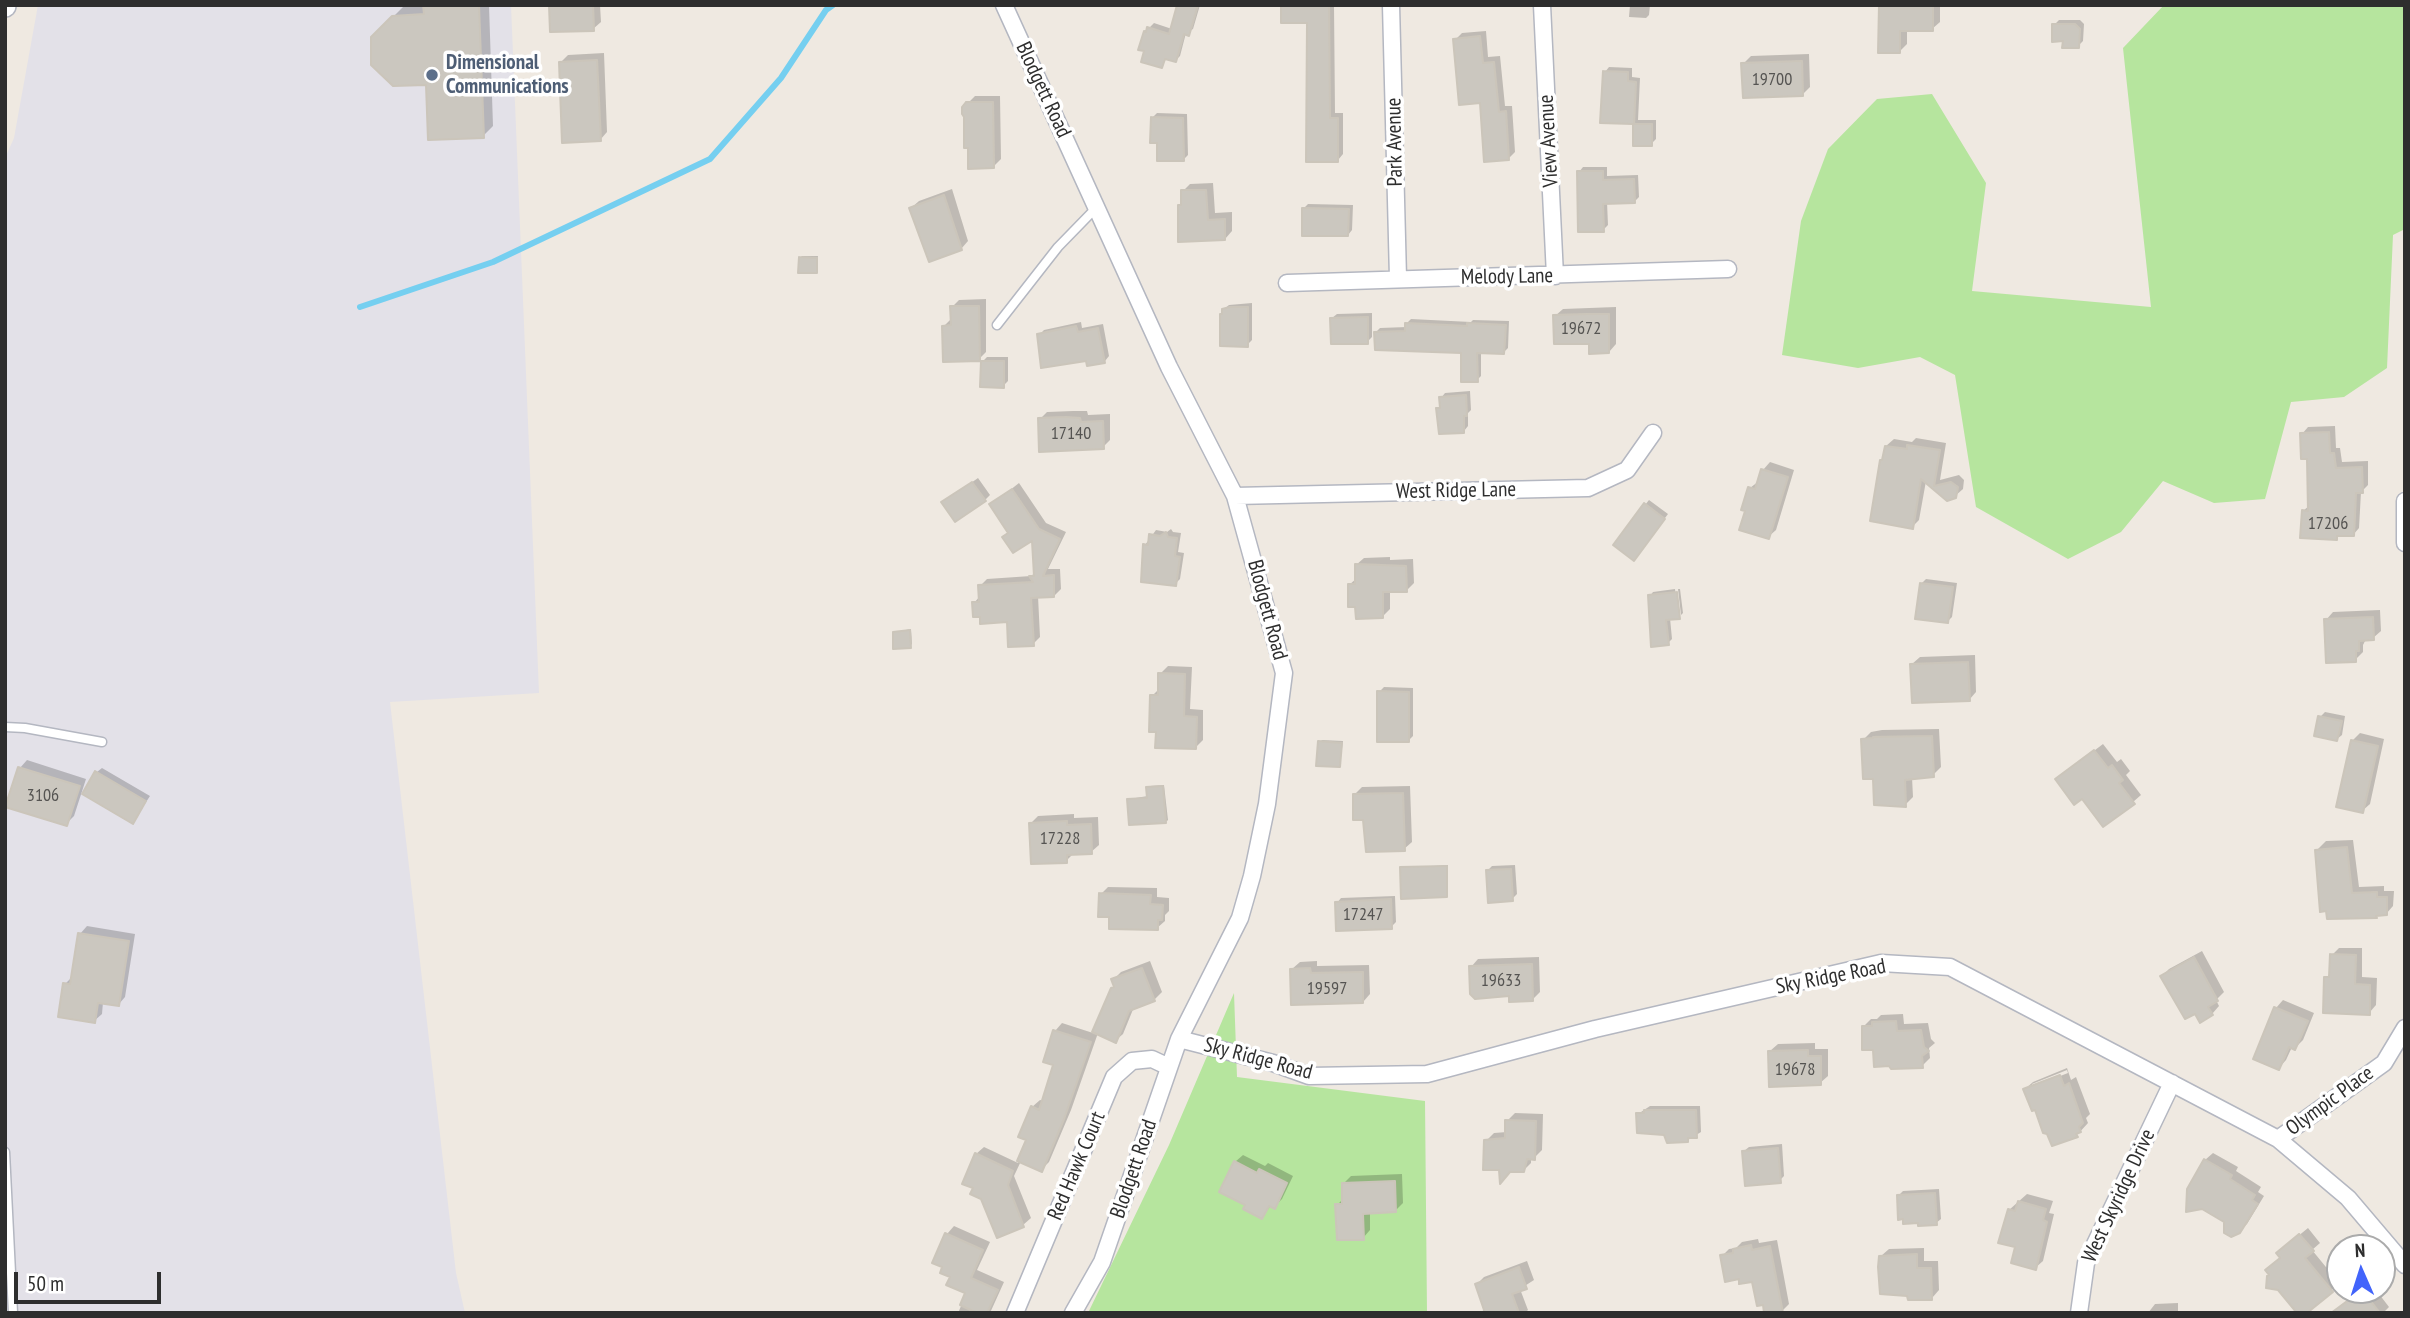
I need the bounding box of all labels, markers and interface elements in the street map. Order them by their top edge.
street label: Blodgett Road [1010,38,1076,142]
place label: Dimensional Communications [446,50,569,100]
marker: Dimensional Communications [424,67,440,83]
house number: 19700 [1752,69,1792,91]
street label: View Avenue [1534,94,1564,188]
street label: Park Avenue [1382,97,1408,187]
street label: Melody Lane [1461,264,1553,290]
house number: 19672 [1561,318,1601,340]
house number: 17140 [1051,423,1091,445]
street label: West Ridge Lane [1396,477,1516,505]
house number: 17206 [2308,513,2348,535]
street label: Blodgett Road [1242,557,1292,663]
house number: 3106 [27,785,59,807]
house number: 17228 [1040,828,1080,850]
house number: 17247 [1343,904,1383,926]
street label: Sky Ridge Road [1774,954,1888,1000]
house number: 19633 [1481,970,1521,992]
house number: 19597 [1307,978,1347,1000]
street label: Sky Ridge Road [1201,1032,1315,1086]
house number: 19678 [1775,1059,1815,1081]
street label: Olympic Place [2281,1061,2379,1141]
street label: Red Hawk Court [1043,1108,1111,1224]
street label: Blodgett Road [1105,1116,1163,1222]
street label: West Skyridge Drive [2077,1125,2161,1267]
north arrow [2326,1234,2396,1304]
text: N [2354,1238,2366,1262]
scale bar [18,1258,164,1302]
text: 50 m [27,1270,64,1297]

